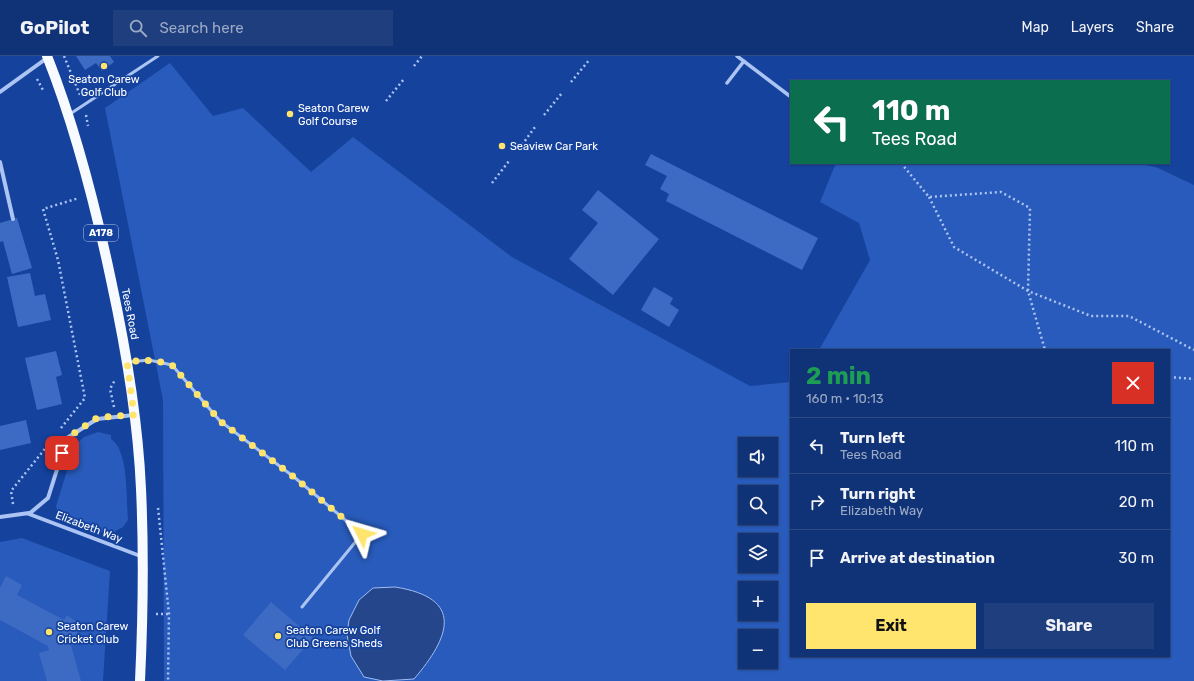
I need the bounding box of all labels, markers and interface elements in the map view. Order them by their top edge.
search box [113,10,393,46]
text: GoPilot [20,16,89,39]
icon: search [127,17,149,39]
text: Search here [159,19,244,37]
text: Map [1022,19,1049,36]
text: Layers [1071,19,1114,36]
text: Share [1136,19,1174,36]
marker: Seaton Carew Golf Club [99,61,109,71]
place label: Seaton Carew Golf Club [68,73,140,99]
text: 110 m [872,94,950,127]
icon: left [806,96,858,148]
place label: Seaton Carew Golf Course [298,102,369,128]
marker: Seaton Carew Golf Course [285,109,295,119]
text: Tees Road [872,128,957,150]
place label: Seaview Car Park [510,140,598,153]
marker: Seaview Car Park [497,141,507,151]
road number: A178 [84,225,118,241]
street label: Tees Road [119,287,141,341]
text: 2 min [806,362,871,390]
button: close [1112,362,1154,404]
text: 160 m · 10:13 [806,391,884,406]
text: Turn left [840,429,905,447]
icon: left [806,435,828,457]
pin [45,436,79,470]
map controls [738,437,778,669]
button: sound [738,437,778,477]
text: 110 m [1115,437,1154,455]
icon: arrive [51,442,73,464]
text: Tees Road [840,447,901,462]
button: search [738,485,778,525]
text: Turn right [840,485,915,503]
icon: right [806,491,828,513]
text: 20 m [1119,493,1154,511]
text: Elizabeth Way [840,503,923,518]
street label: Elizabeth Way [54,508,124,546]
position arrow [341,513,383,555]
button: layers [738,533,778,573]
icon: arrive [806,547,828,569]
text: Arrive at destination [840,549,995,567]
text: 30 m [1118,549,1154,567]
button: + [738,581,778,621]
button: Exit [806,603,976,649]
button: Share [984,603,1154,649]
place label: Seaton Carew Cricket Club [57,620,128,646]
place label: Seaton Carew Golf Club Greens Sheds [286,624,383,650]
marker: Seaton Carew Cricket Club [44,627,54,637]
button: − [738,629,778,669]
marker: Seaton Carew Golf Club Greens Sheds [273,631,283,641]

